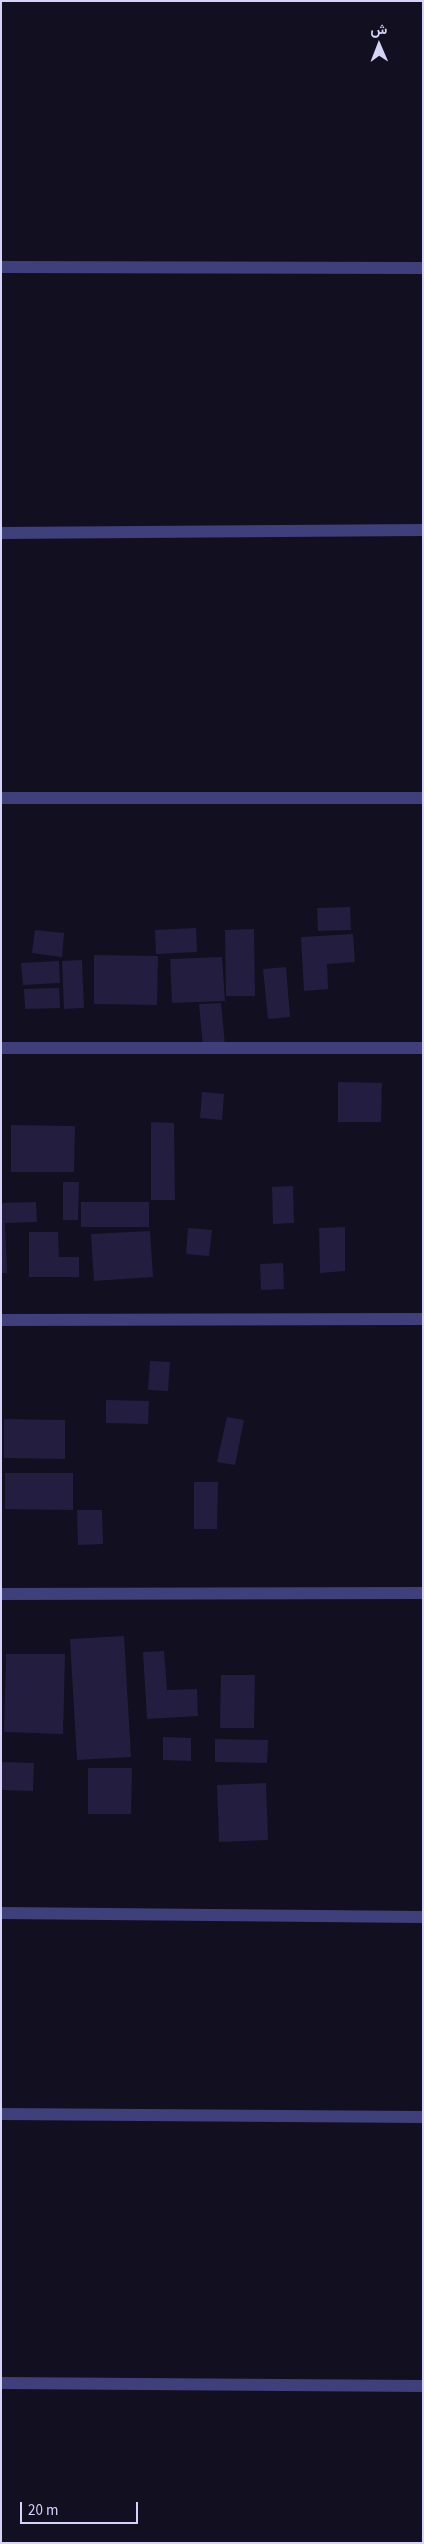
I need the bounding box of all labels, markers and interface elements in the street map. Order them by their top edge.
north arrow [354,20,404,70]
text: ش [370,20,387,40]
scale bar [22,2492,140,2524]
text: 20 m [28,2500,58,2521]

